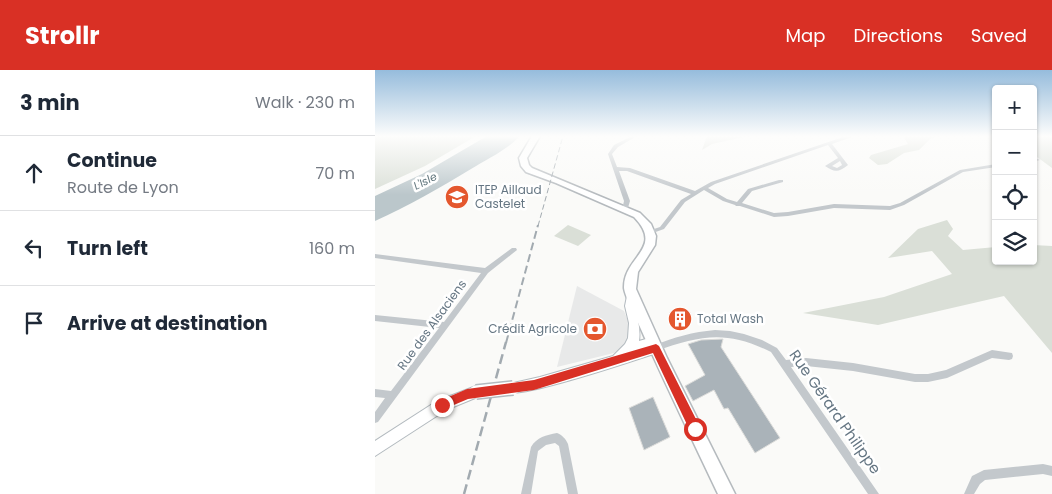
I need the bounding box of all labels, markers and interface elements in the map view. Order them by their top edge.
text: Strollr [25,19,100,52]
text: Map [786,23,825,48]
text: Directions [853,23,943,48]
text: Saved [971,23,1027,48]
map controls [992,85,1037,265]
button: + [992,85,1037,130]
text: 3 min [20,88,80,117]
text: Walk · 230 m [255,91,355,114]
button: − [992,130,1037,175]
text: Continue [67,147,157,174]
icon: ahead [20,159,48,187]
text: 70 m [315,162,355,185]
water label: L'Isle [410,168,440,194]
button: locate [992,175,1037,220]
text: Route de Lyon [67,176,179,199]
place label: ITEP Aillaud Castelet [475,181,542,212]
school or university icon: ITEP Aillaud Castelet [444,184,470,210]
button: layers [992,220,1037,265]
icon: left [20,234,48,262]
text: Turn left [67,235,148,262]
text: 160 m [309,237,355,260]
street label: Rue des Alsaciens [393,276,470,373]
building icon: Total Wash [667,306,693,332]
icon: arrive [20,309,48,337]
text: Arrive at destination [67,310,268,337]
place label: Total Wash [697,310,764,327]
bank icon: Crédit Agricole [582,316,608,342]
place label: Crédit Agricole [488,320,577,337]
street label: Rue Gérard Philippe [785,345,886,478]
route end [431,394,454,417]
route start [684,418,707,441]

